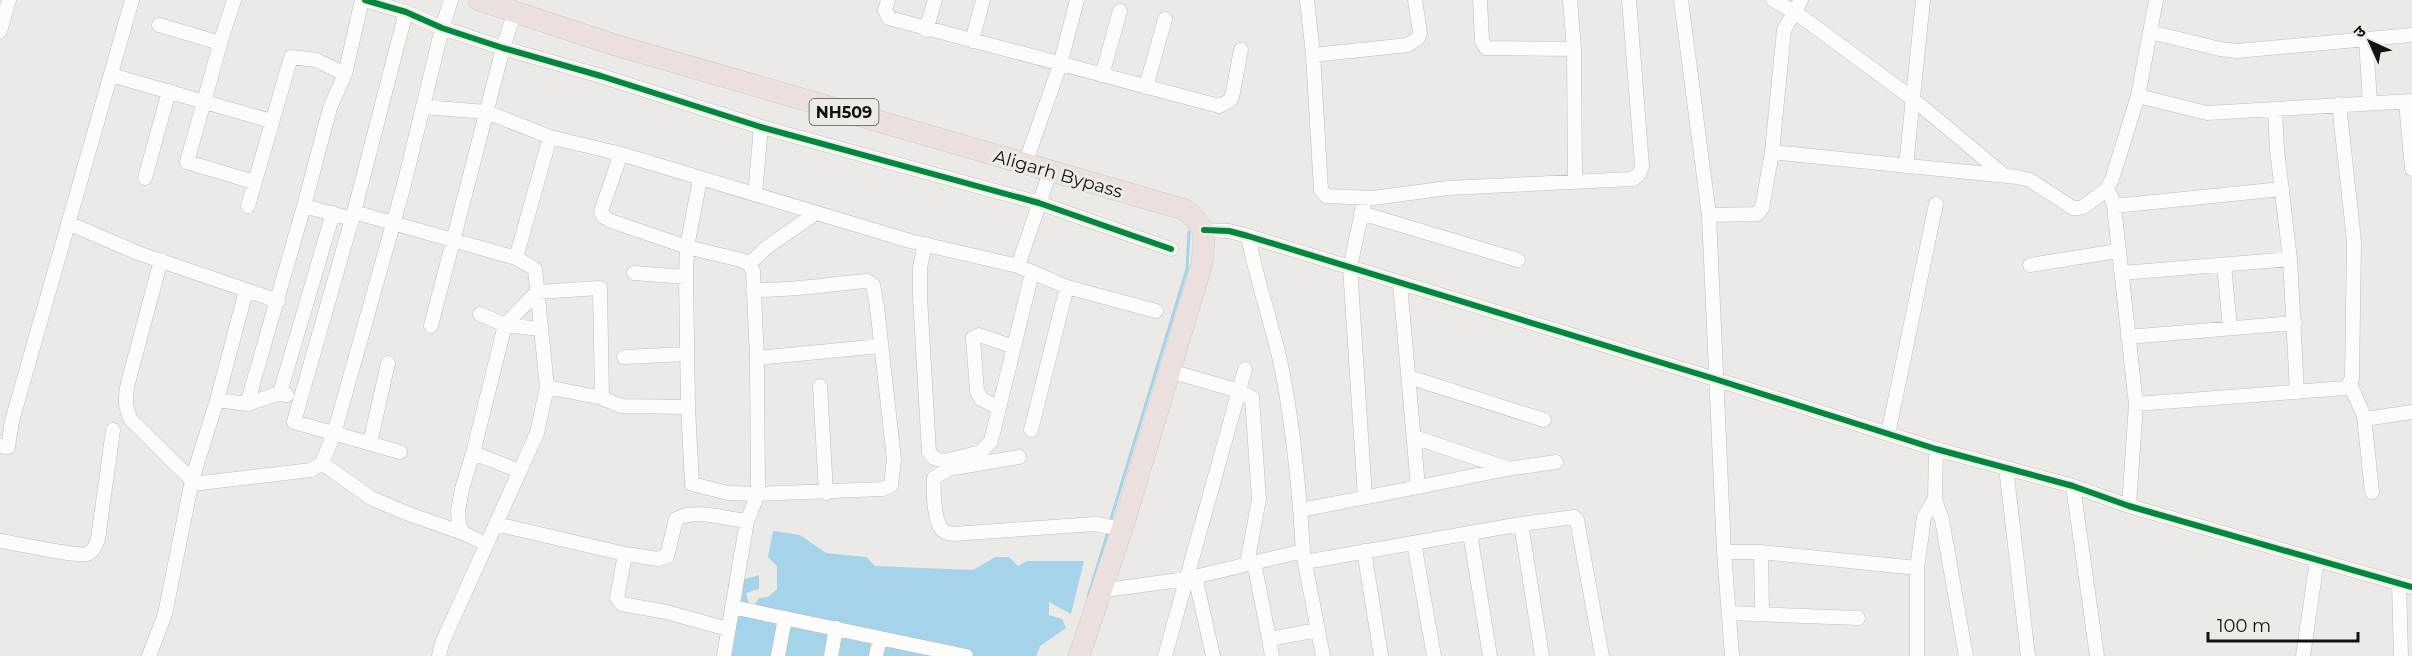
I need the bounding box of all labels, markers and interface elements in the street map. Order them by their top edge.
north arrow [2340,12,2400,72]
text: उ [2350,21,2370,42]
road number: NH509 [810,99,878,125]
street label: Aligarh Bypass [991,145,1125,203]
scale bar [2208,605,2358,643]
text: 100 m [2217,615,2271,637]

